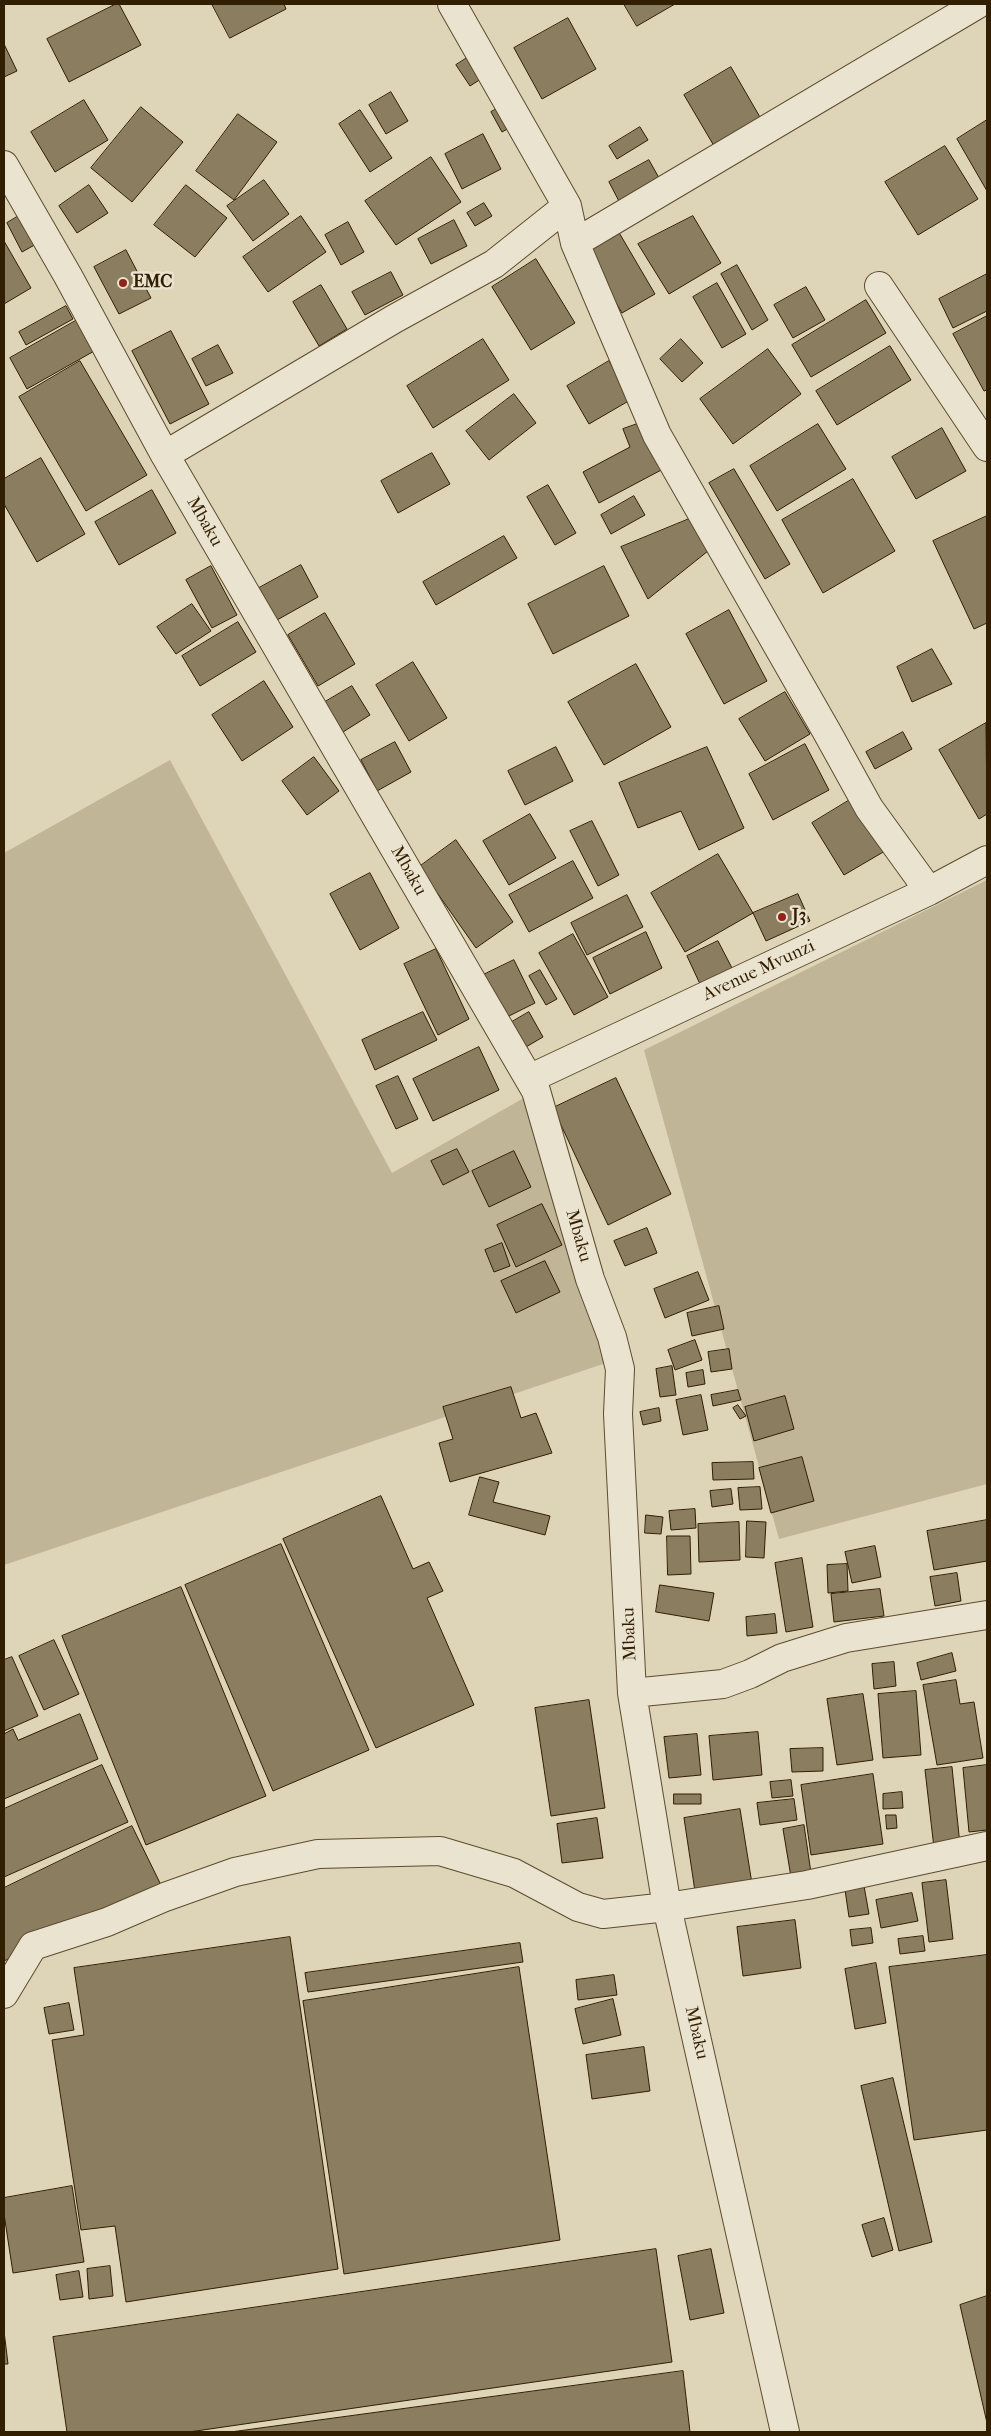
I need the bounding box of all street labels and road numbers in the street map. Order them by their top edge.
street label: Mbaku [181,493,227,551]
street label: Mbaku [385,842,431,900]
street label: Avenue Mvunzi [700,936,818,1006]
street label: Mbaku [560,1207,596,1265]
street label: Mbaku [618,1607,642,1661]
street label: Mbaku [679,2004,713,2062]

